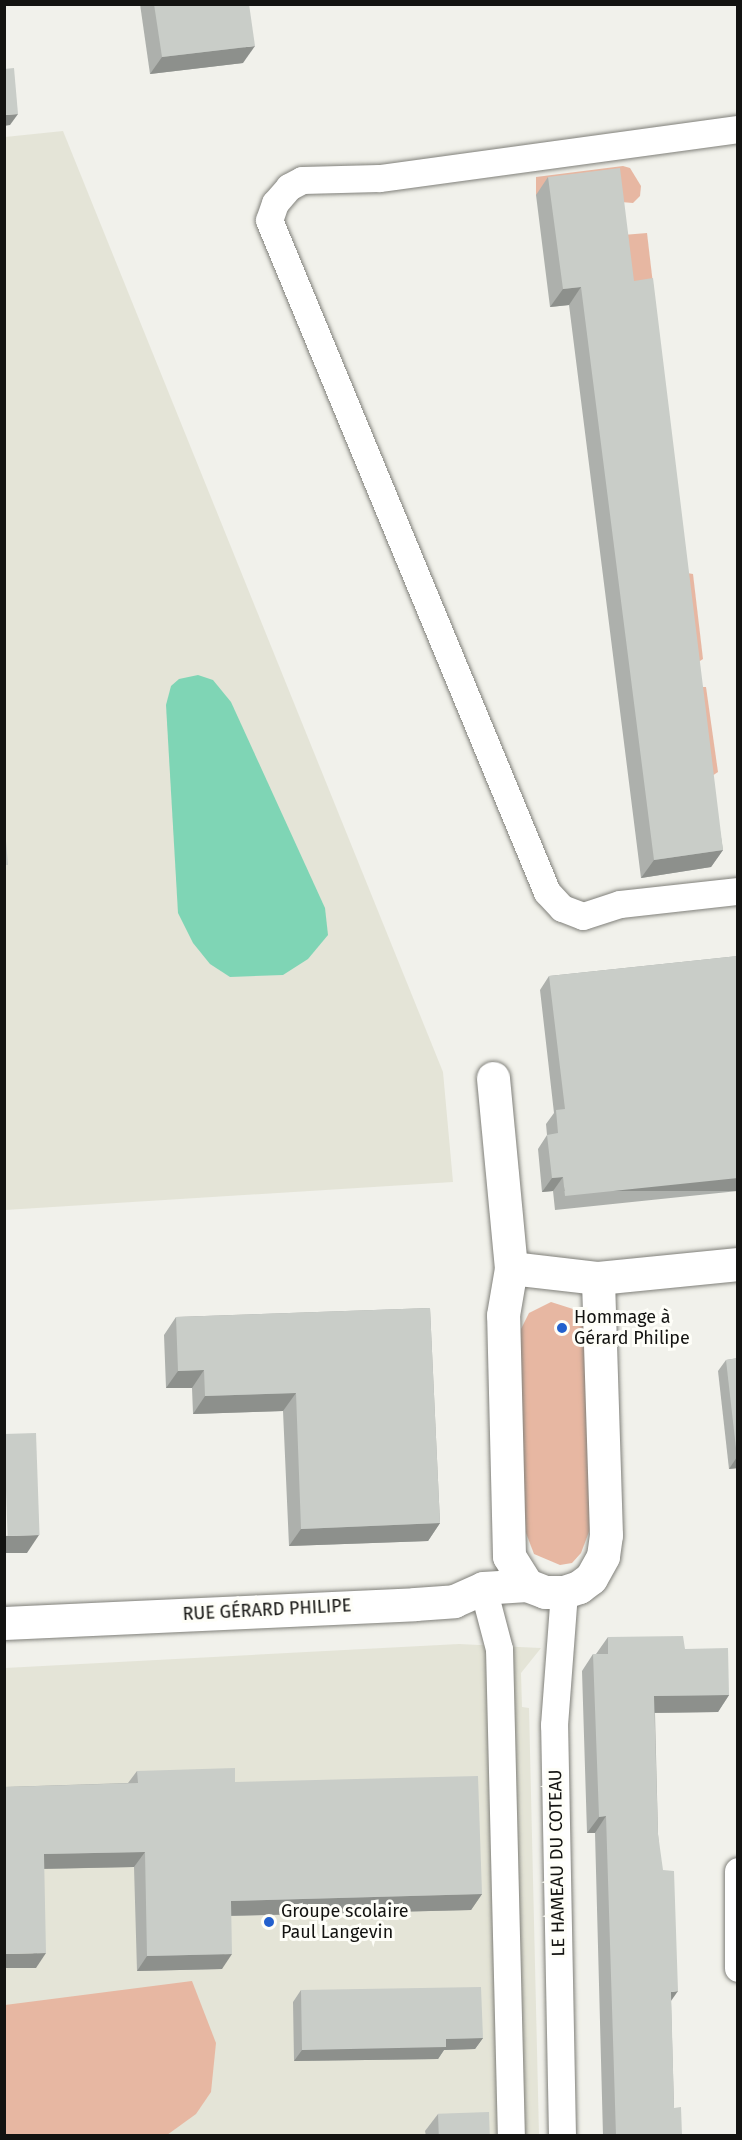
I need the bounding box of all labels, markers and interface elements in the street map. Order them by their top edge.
place label: Hommage à Gérard Philipe [574,1307,690,1350]
marker: Hommage à Gérard Philipe [555,1321,569,1335]
street label: RUE GÉRARD PHILIPE [182,1595,352,1625]
street label: LE HAMEAU DU COTEAU [545,1769,569,1957]
place label: Groupe scolaire Paul Langevin [281,1901,408,1944]
marker: Groupe scolaire Paul Langevin [262,1915,276,1929]

